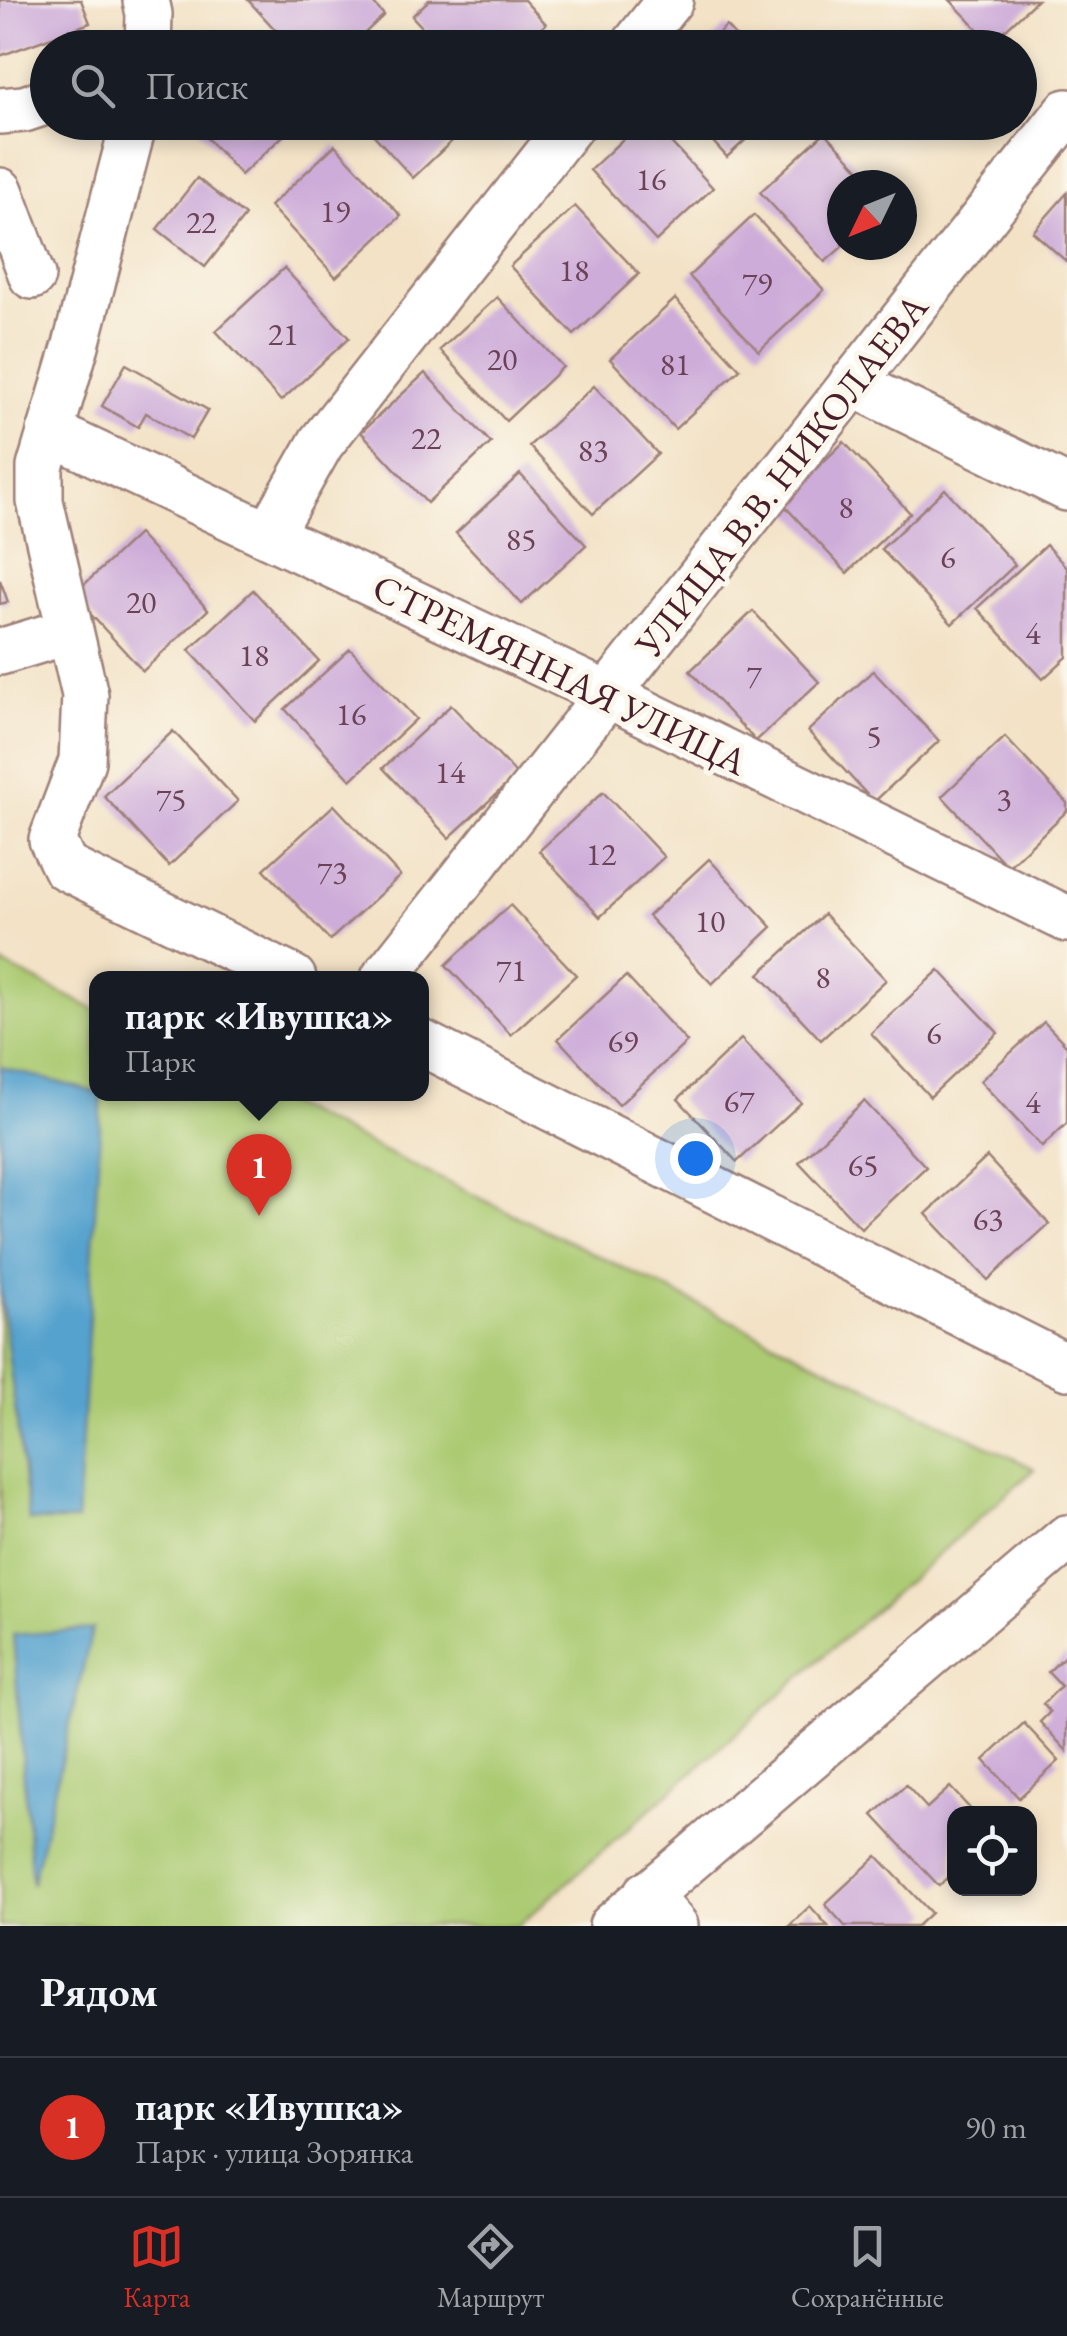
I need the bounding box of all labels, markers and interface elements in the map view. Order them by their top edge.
search box [30,30,1037,140]
icon: search [65,58,120,113]
text: Поиск [145,61,248,110]
house number: 16 [636,158,666,200]
north arrow [827,170,917,260]
house number: 19 [320,190,350,232]
house number: 22 [186,201,217,243]
house number: 18 [559,249,589,291]
house number: 79 [742,262,772,304]
street label: УЛИЦА В.В. НИКОЛАЕВА [623,283,939,668]
house number: 21 [268,313,298,355]
house number: 20 [487,338,517,380]
house number: 81 [660,343,690,385]
house number: 22 [411,417,442,459]
house number: 83 [578,429,608,471]
house number: 8 [838,486,854,528]
house number: 85 [506,518,536,560]
house number: 6 [940,536,956,578]
street label: СТРЕМЯННАЯ УЛИЦА [365,562,756,786]
house number: 20 [126,581,156,623]
house number: 4 [1025,612,1041,654]
house number: 18 [239,634,269,676]
house number: 7 [746,655,762,697]
house number: 16 [336,693,366,735]
house number: 5 [866,715,882,757]
house number: 14 [435,751,466,793]
house number: 75 [156,778,186,820]
house number: 3 [996,778,1012,820]
house number: 12 [586,833,617,875]
house number: 73 [317,851,347,893]
house number: 10 [695,900,725,942]
house number: 71 [496,949,526,991]
house number: 8 [815,956,831,998]
popup [89,971,429,1101]
text: парк «Ивушка» [125,991,393,1040]
house number: 6 [926,1012,942,1054]
house number: 69 [608,1020,638,1062]
text: Парк [125,1040,196,1082]
house number: 67 [724,1080,755,1122]
house number: 4 [1025,1081,1041,1123]
your location [670,1133,721,1184]
pin: 1 [226,1134,292,1216]
house number: 65 [848,1144,878,1186]
house number: 63 [973,1198,1003,1240]
map controls [947,1806,1037,1896]
button: locate [947,1806,1037,1896]
text: Рядом [40,1964,158,2019]
text: парк «Ивушка» [135,2082,404,2131]
text: 1 [64,2106,81,2148]
text: 90 m [965,2106,1027,2148]
text: Парк · улица Зорянка [135,2131,413,2173]
tab: Карта [123,2219,190,2315]
tab: Маршрут [437,2219,544,2315]
tab: Сохранённые [791,2219,944,2315]

